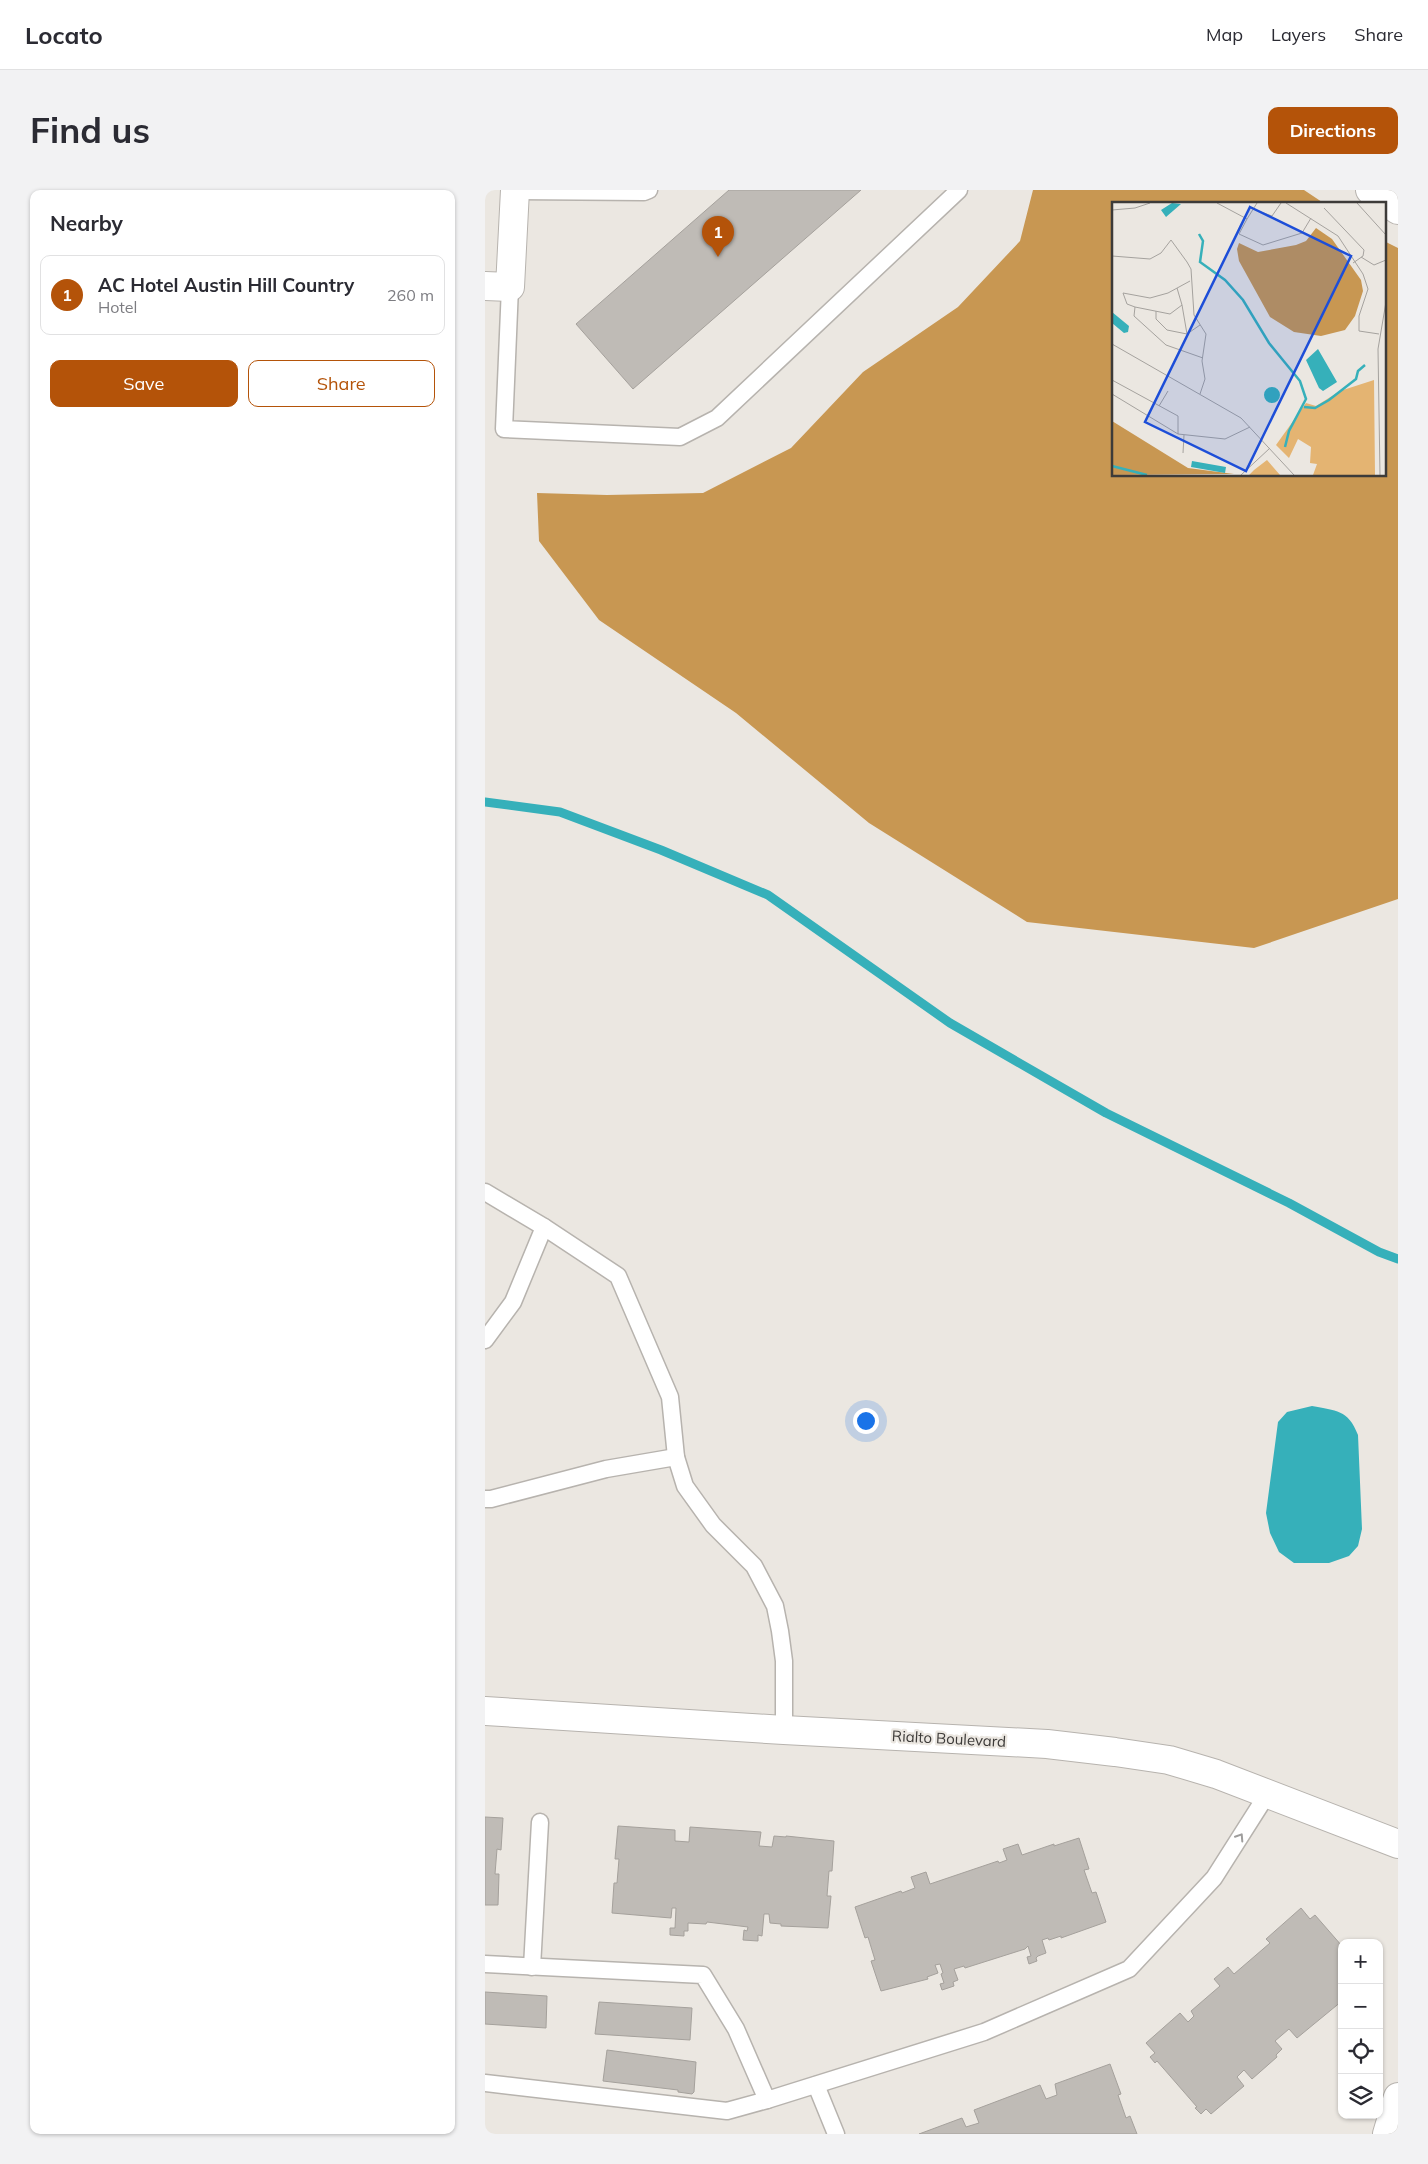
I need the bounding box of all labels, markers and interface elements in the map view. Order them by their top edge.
text: Locato [25,20,103,50]
text: Map [1206,23,1243,46]
text: Layers [1271,23,1326,46]
text: Share [1354,23,1403,46]
button: Directions [1268,107,1398,154]
text: Find us [30,108,150,152]
inset map [1112,202,1386,476]
text: Nearby [50,210,123,236]
pin: 1 [702,216,734,257]
text: AC Hotel Austin Hill Country [98,273,354,297]
text: 1 [62,285,72,305]
text: 260 m [387,285,434,305]
text: Hotel [98,297,137,317]
button: Save [50,360,238,407]
button: Share [248,360,435,407]
your location [853,1408,879,1434]
street label: Rialto Boulevard [891,1726,1007,1751]
one-way arrow [1233,1834,1243,1843]
map controls [1338,1939,1383,2119]
button: + [1338,1939,1383,1984]
button: − [1338,1984,1383,2029]
button: locate [1338,2029,1383,2074]
button: layers [1338,2074,1383,2119]

